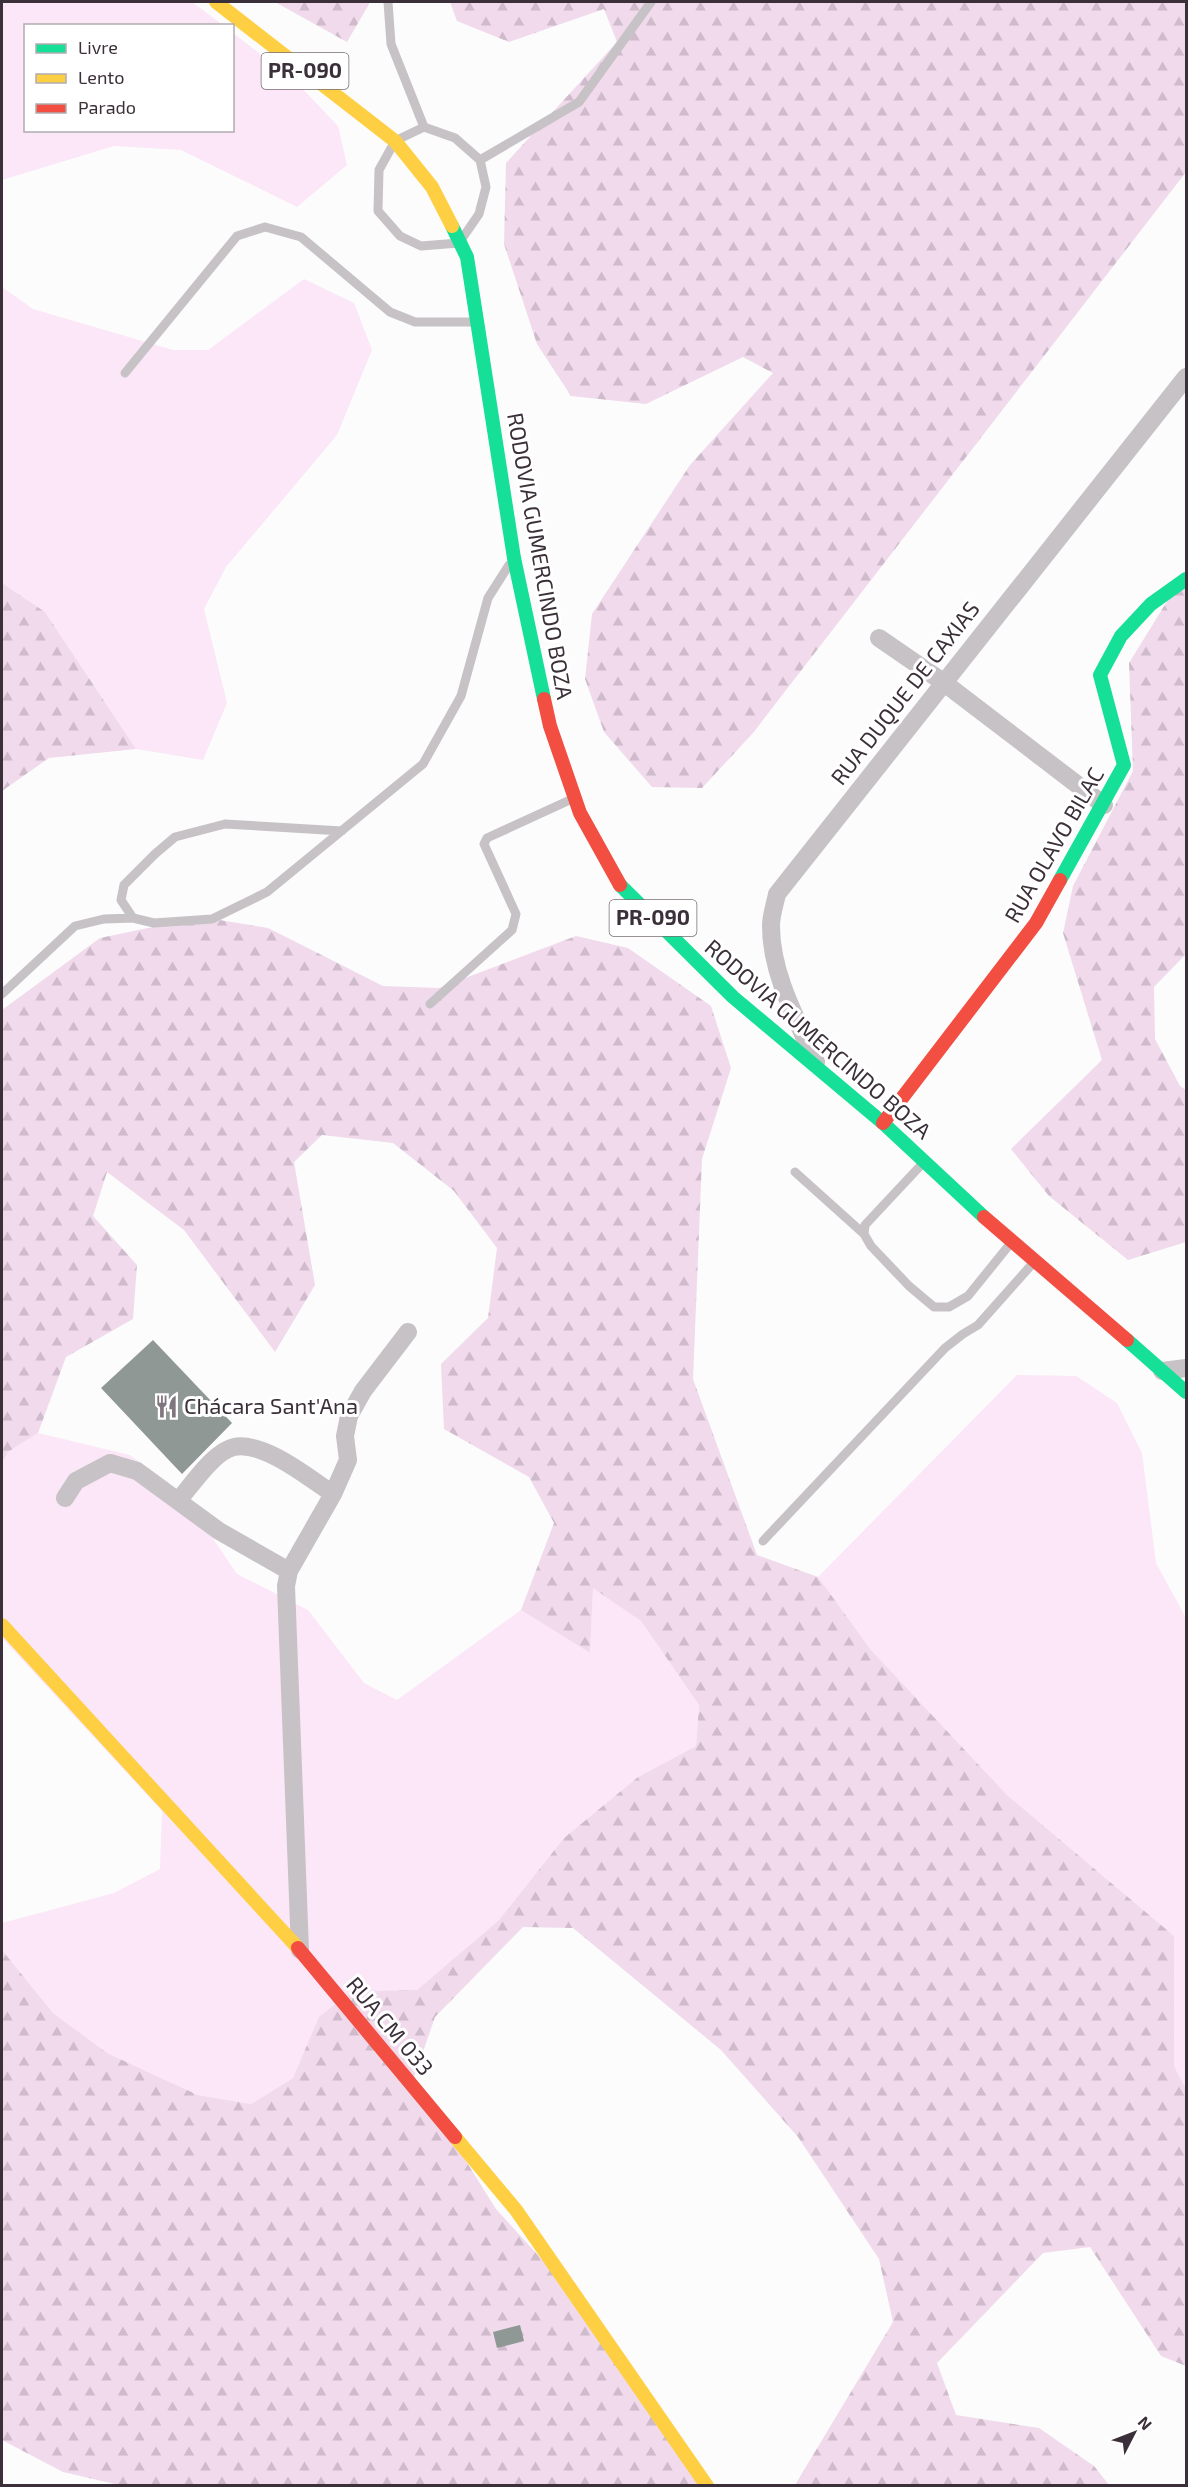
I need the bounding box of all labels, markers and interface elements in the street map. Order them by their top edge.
legend [24,24,234,132]
text: Livre [78,36,118,58]
road number: PR-090 [262,53,348,89]
text: Lento [78,66,124,88]
text: Parado [78,96,136,118]
street label: RODOVIA GUMERCINDO BOZA [503,410,579,702]
street label: RUA DUQUE DE CAXIAS [825,596,985,790]
street label: RUA OLAVO BILAC [998,762,1108,927]
road number: PR-090 [610,900,696,936]
street label: RODOVIA GUMERCINDO BOZA [700,933,937,1144]
place label: Chácara Sant'Ana [184,1392,358,1418]
restaurant icon: Chácara Sant'Ana [153,1393,179,1419]
street label: RUA CM 033 [342,1971,440,2080]
north arrow [1104,2403,1164,2463]
text: N [1135,2412,1156,2433]

